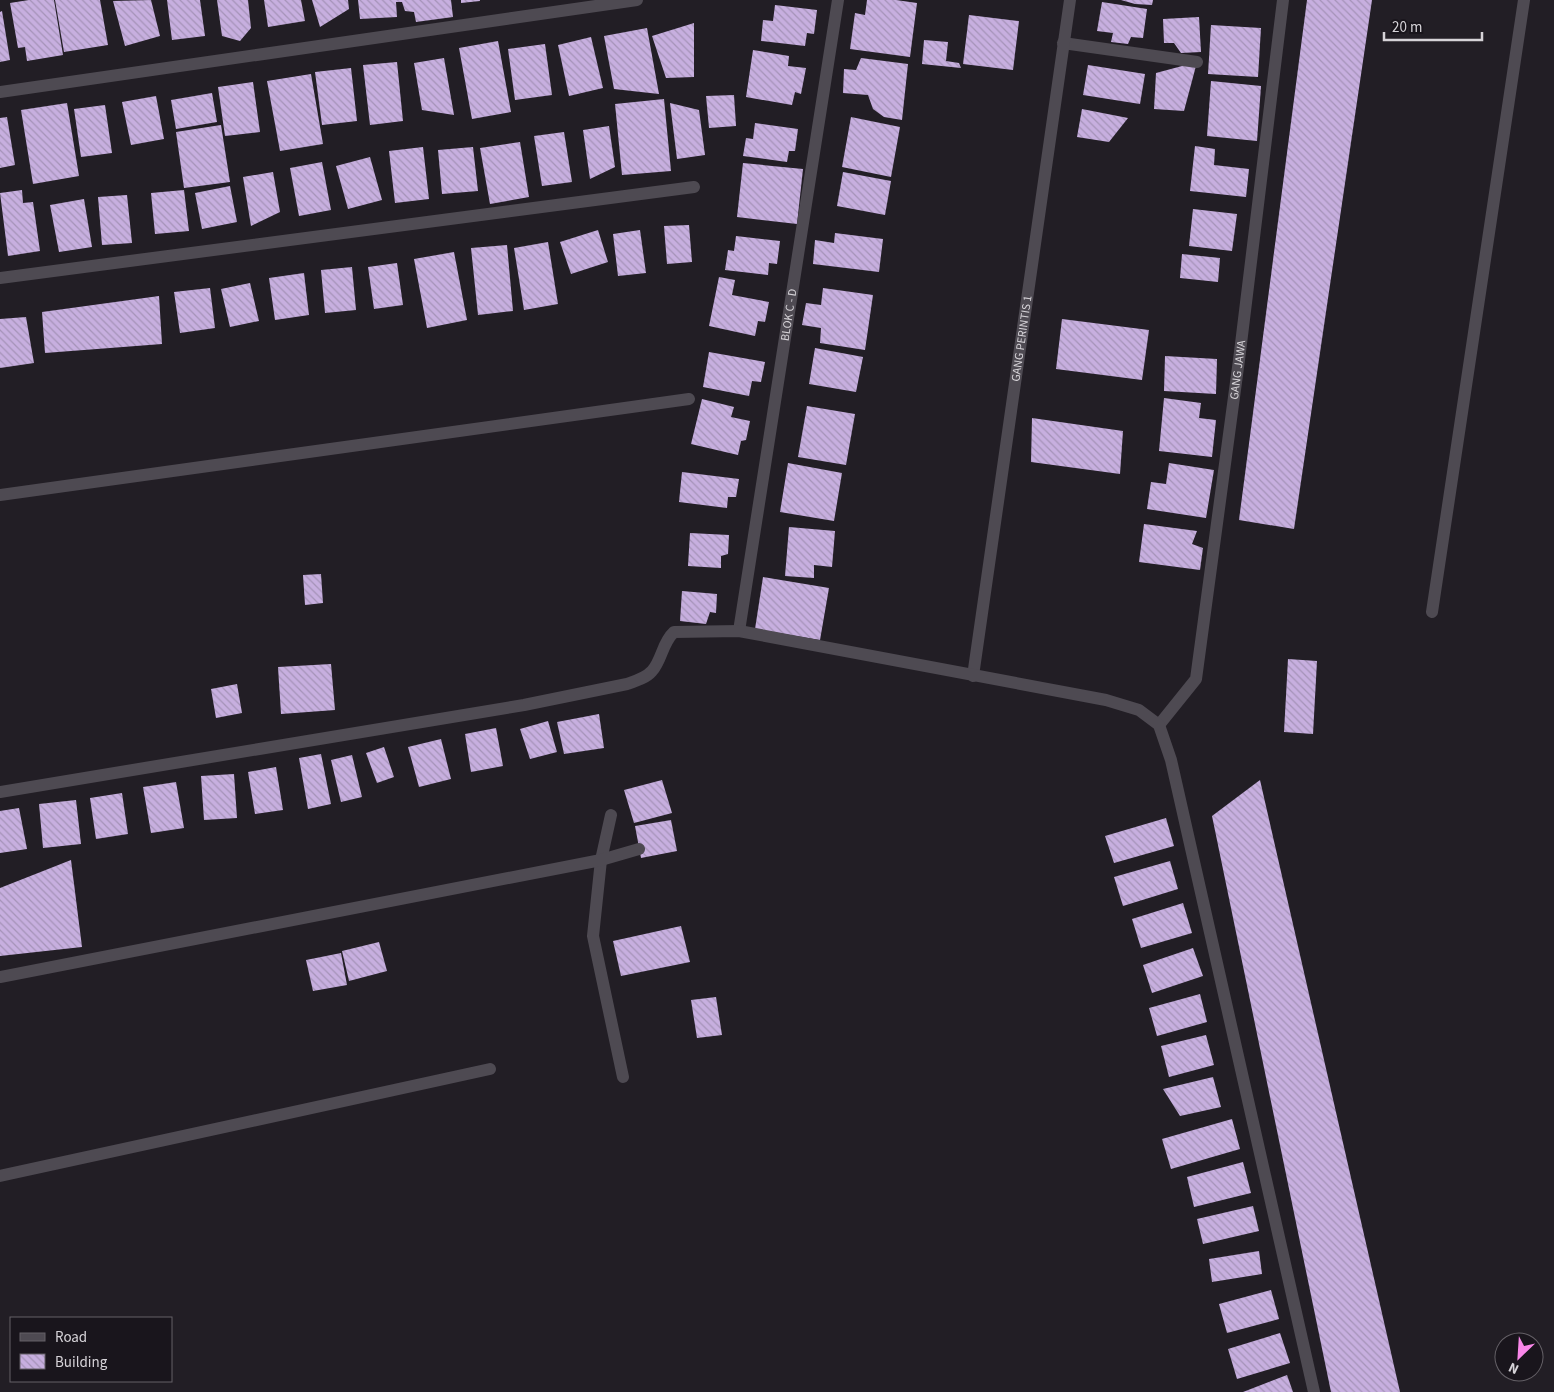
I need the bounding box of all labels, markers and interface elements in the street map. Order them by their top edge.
scale bar [1384,10,1482,42]
text: 20 m [1392,17,1422,38]
street label: BLOK C - D [776,288,801,342]
street label: GANG PERINTIS 1 [1007,294,1036,383]
street label: GANG JAWA [1225,339,1250,401]
legend [10,1317,172,1382]
text: Road [55,1327,87,1348]
north arrow [1494,1332,1544,1382]
text: Building [55,1352,108,1373]
text: N [1505,1357,1522,1379]

